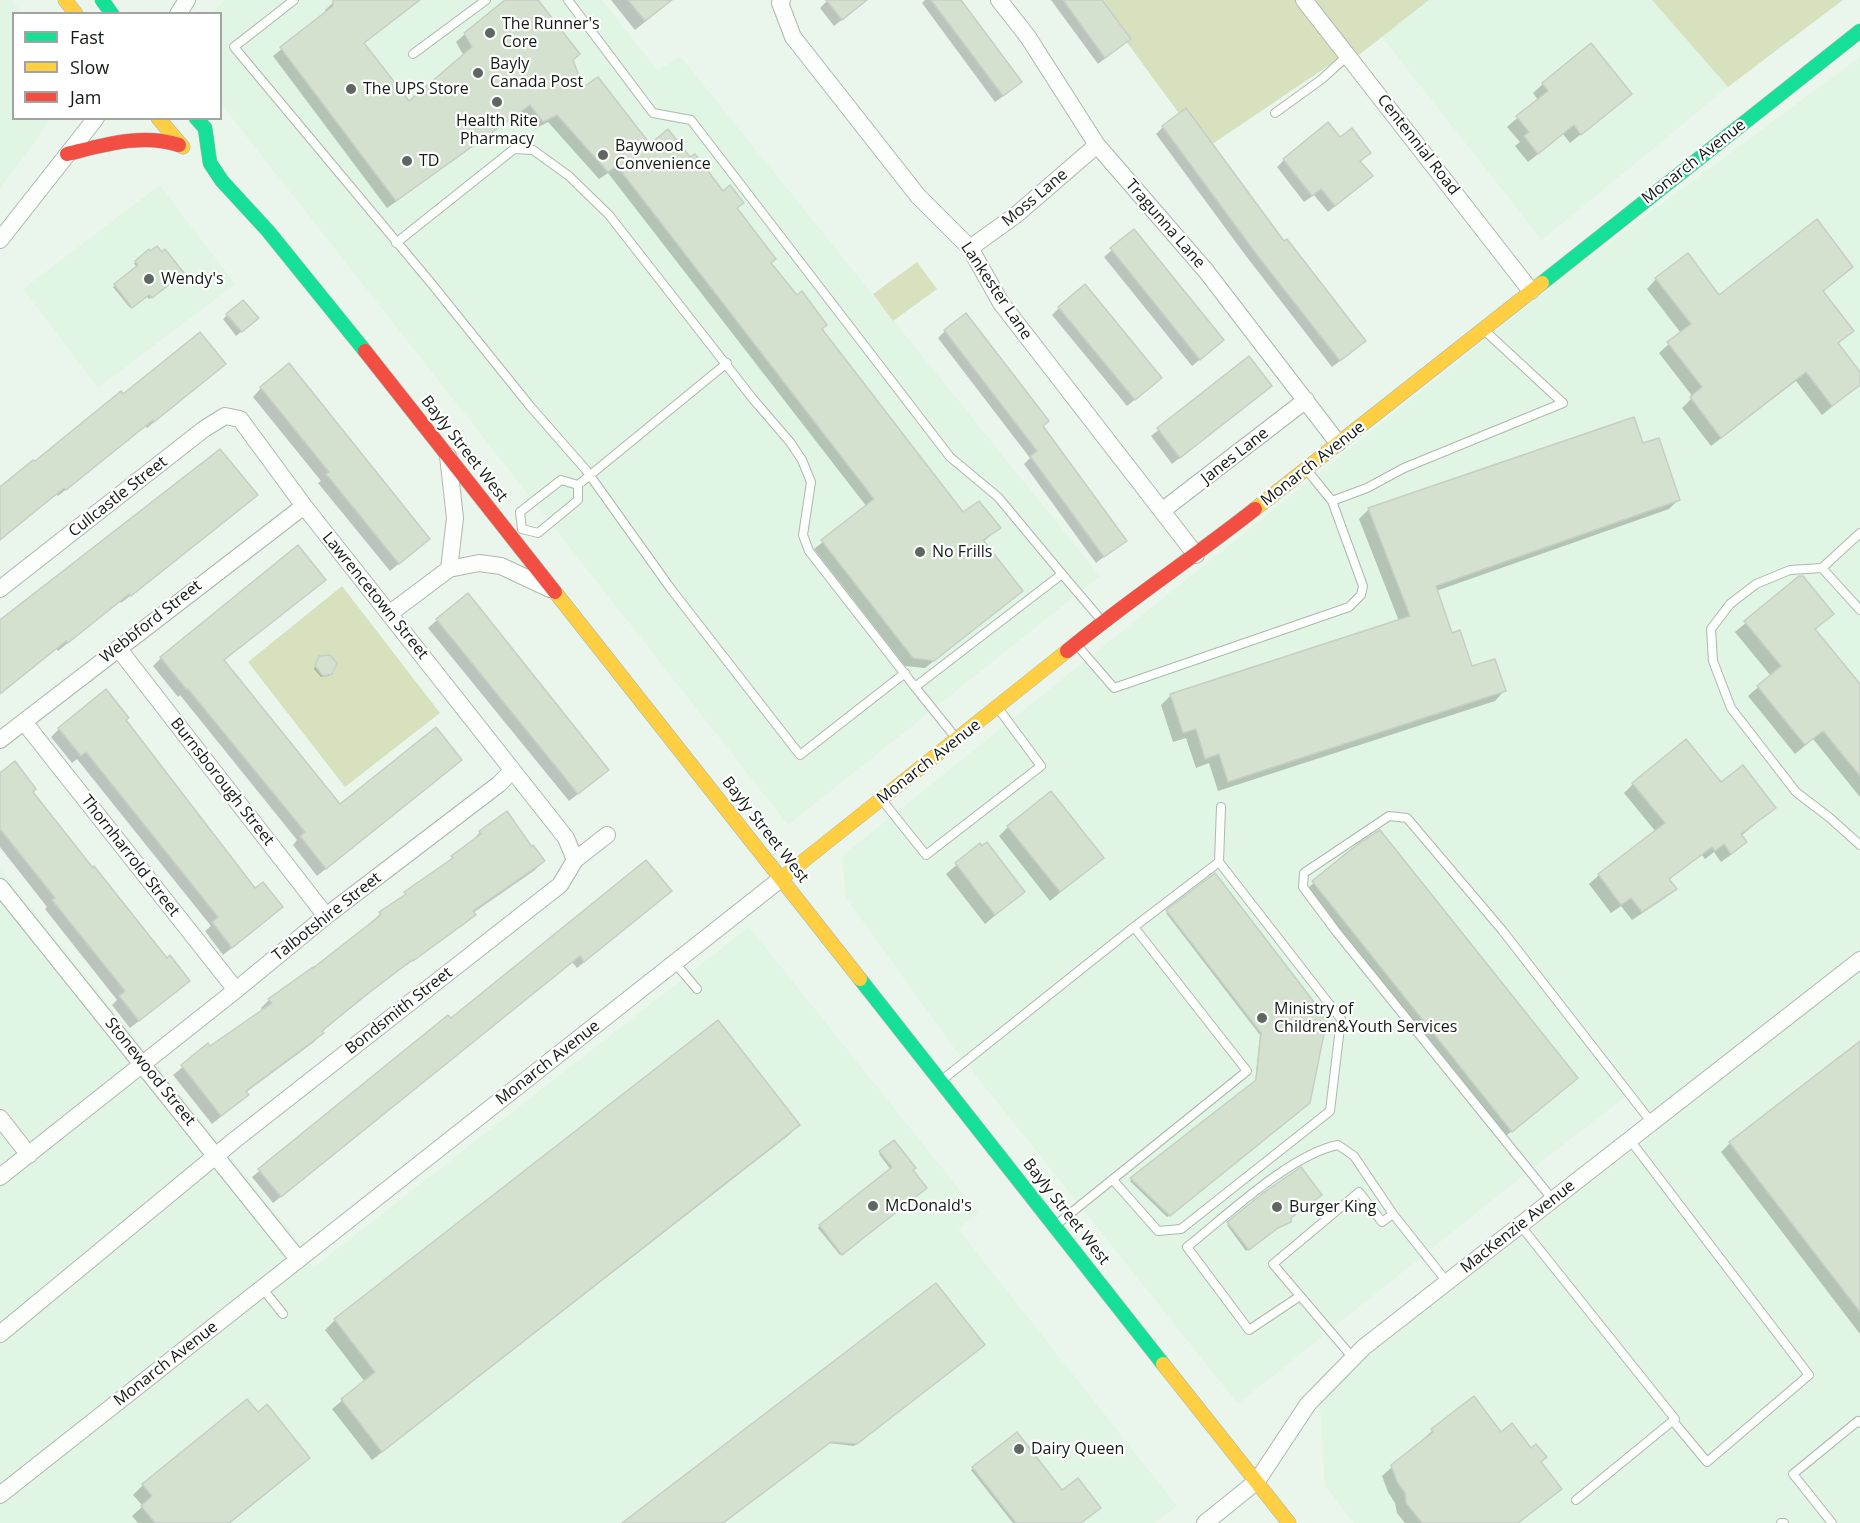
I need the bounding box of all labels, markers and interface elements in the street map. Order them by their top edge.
legend [12,12,222,120]
place label: The Runner's Core [502,14,600,52]
text: Fast [70,25,104,49]
marker: The Runner's Core [483,26,497,40]
place label: Bayly Canada Post [490,54,583,92]
text: Slow [70,55,109,79]
marker: Bayly Canada Post [471,66,485,80]
place label: The UPS Store [363,79,469,99]
marker: The UPS Store [344,82,358,96]
text: Jam [70,85,102,109]
street label: Centennial Road [1373,91,1463,199]
marker: Health Rite Pharmacy [490,95,504,109]
place label: Health Rite Pharmacy [456,111,538,149]
street label: Monarch Avenue [1638,115,1750,209]
place label: Baywood Convenience [615,136,711,174]
marker: Baywood Convenience [596,148,610,162]
place label: TD [419,151,439,171]
marker: TD [400,154,414,168]
street label: Moss Lane [998,165,1072,231]
street label: Tragunna Lane [1121,176,1209,272]
street label: Lankester Lane [956,239,1036,343]
place label: Wendy's [161,269,224,289]
marker: Wendy's [142,272,156,286]
street label: Bayly Street West [417,392,511,506]
street label: Monarch Avenue [1257,417,1369,511]
street label: Janes Lane [1198,424,1272,488]
street label: Cullcastle Street [65,453,171,541]
street label: Lawrencetown Street [318,529,432,663]
place label: No Frills [932,542,992,562]
marker: No Frills [913,545,927,559]
street label: Webbford Street [96,576,206,668]
street label: Burnsborough Street [166,714,278,850]
street label: Monarch Avenue [873,715,985,809]
street label: Bayly Street West [718,773,812,887]
street label: Thornharrold Street [77,792,183,920]
street label: Talbotshire Street [269,869,385,965]
street label: Bondsmith Street [342,963,456,1059]
place label: Ministry of Children&Youth Services [1274,999,1457,1037]
marker: Ministry of Children&Youth Services [1255,1011,1269,1025]
street label: Stonewood Street [101,1014,199,1130]
street label: Monarch Avenue [492,1016,604,1110]
street label: Bayly Street West [1019,1155,1113,1269]
street label: MacKenzie Avenue [1457,1176,1579,1278]
place label: McDonald's [885,1196,972,1216]
place label: Burger King [1289,1197,1376,1217]
marker: McDonald's [866,1199,880,1213]
marker: Burger King [1270,1200,1284,1214]
street label: Monarch Avenue [110,1317,222,1411]
place label: Dairy Queen [1031,1439,1124,1459]
marker: Dairy Queen [1012,1442,1026,1456]

